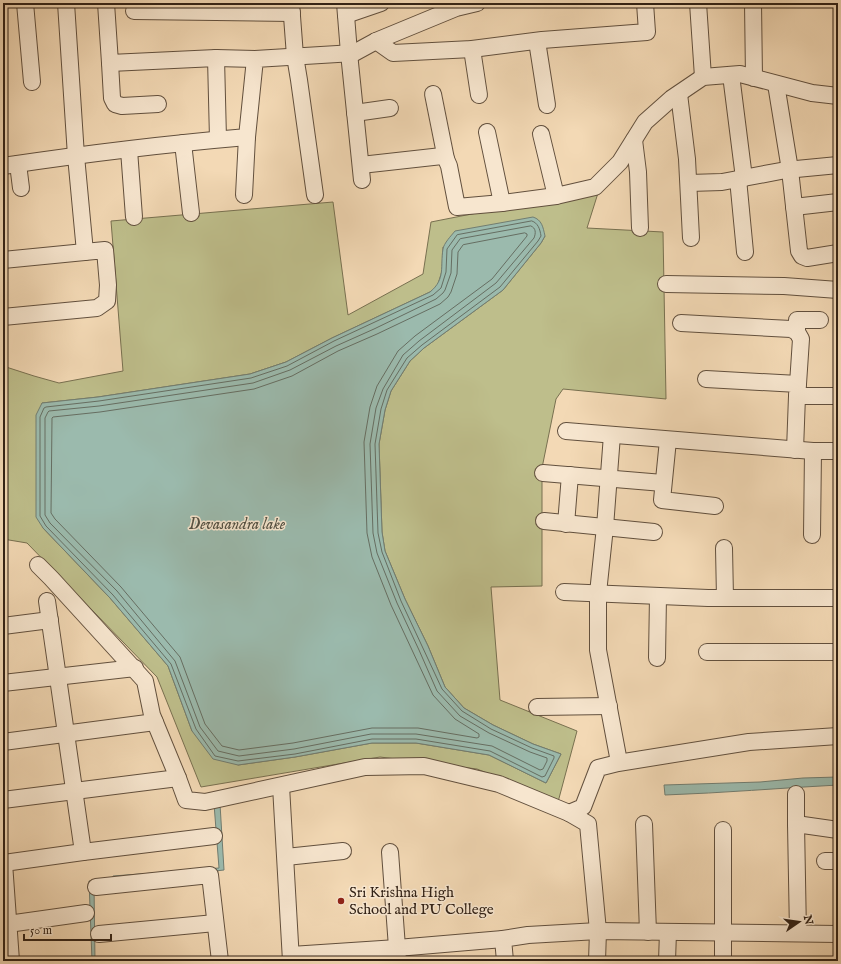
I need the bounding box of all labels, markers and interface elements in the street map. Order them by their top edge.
water label: Devasandra lake [189,515,286,535]
place label: Sri Krishna High School and PU College [349,883,494,919]
marker: Sri Krishna High School and PU College [336,896,346,906]
north arrow [779,902,819,942]
text: N [800,913,816,927]
scale bar [24,916,111,942]
text: 50 m [30,923,52,938]

